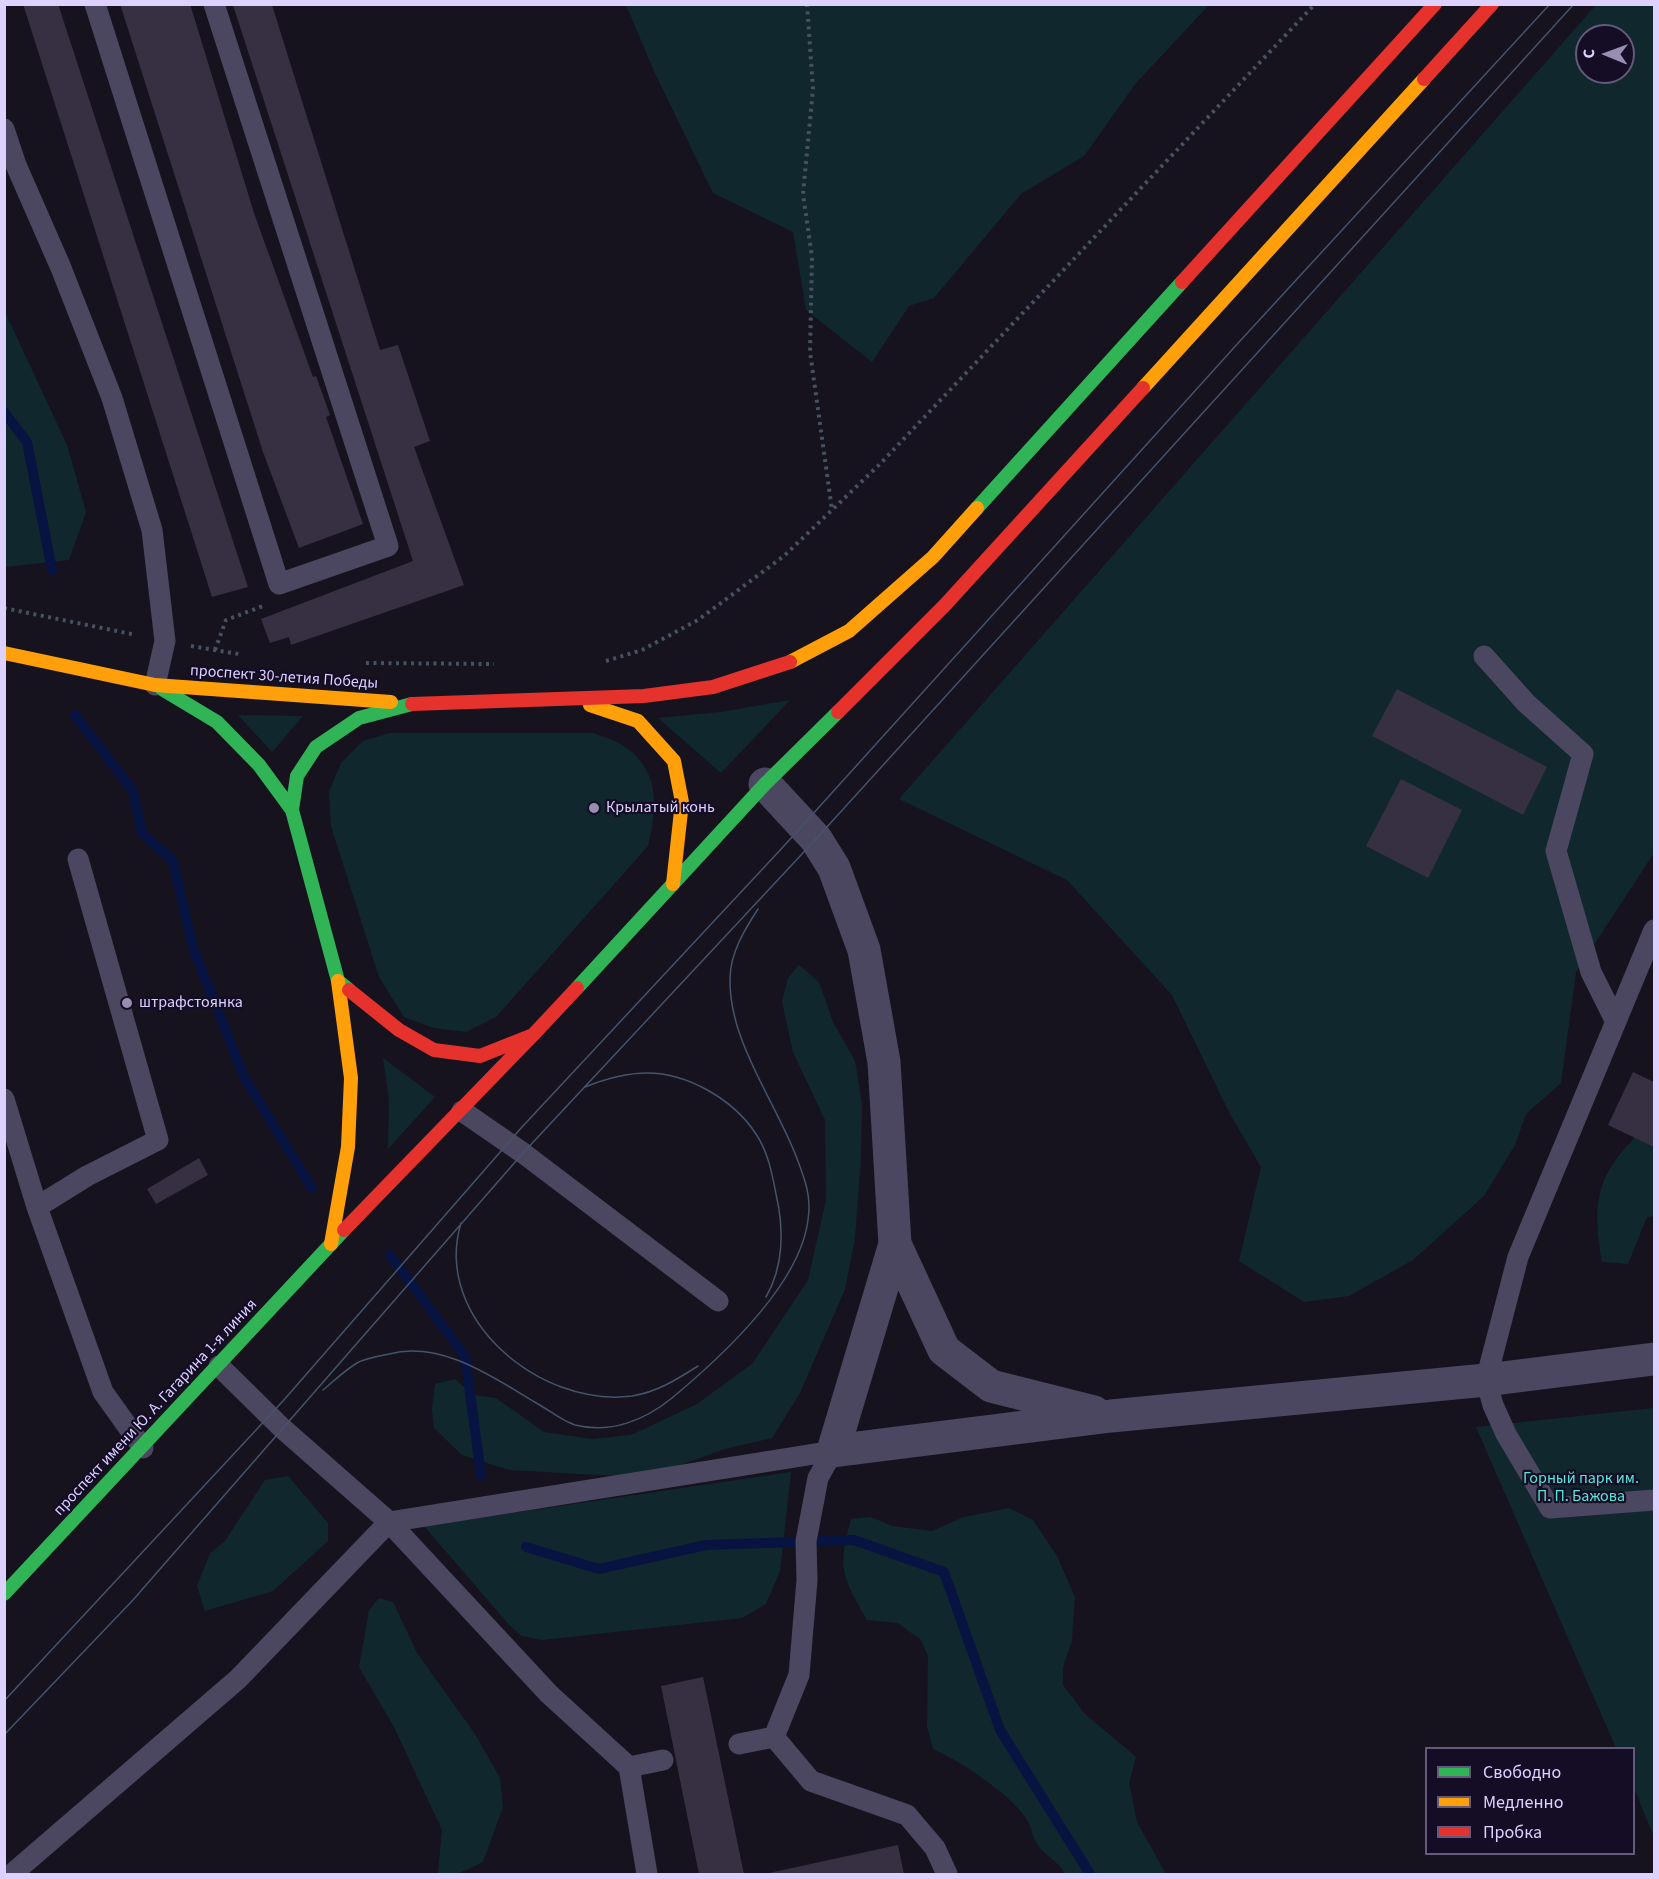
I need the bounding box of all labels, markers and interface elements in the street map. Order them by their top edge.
north arrow [1575,24,1635,84]
text: С [1578,49,1600,59]
street label: проспект 30-летия Победы [189,662,379,694]
place label: Крылатый конь [606,798,715,818]
marker: Крылатый конь [587,801,601,815]
place label: штрафстоянка [139,993,243,1013]
marker: штрафстоянка [120,996,134,1010]
street label: проспект имени Ю. А. Гагарина 1-я линия [50,1296,262,1520]
park label: Горный парк им. П. П. Бажова [1523,1469,1639,1507]
legend [1425,1747,1635,1855]
text: Свободно [1483,1760,1561,1785]
text: Медленно [1483,1790,1563,1815]
text: Пробка [1483,1820,1542,1845]

